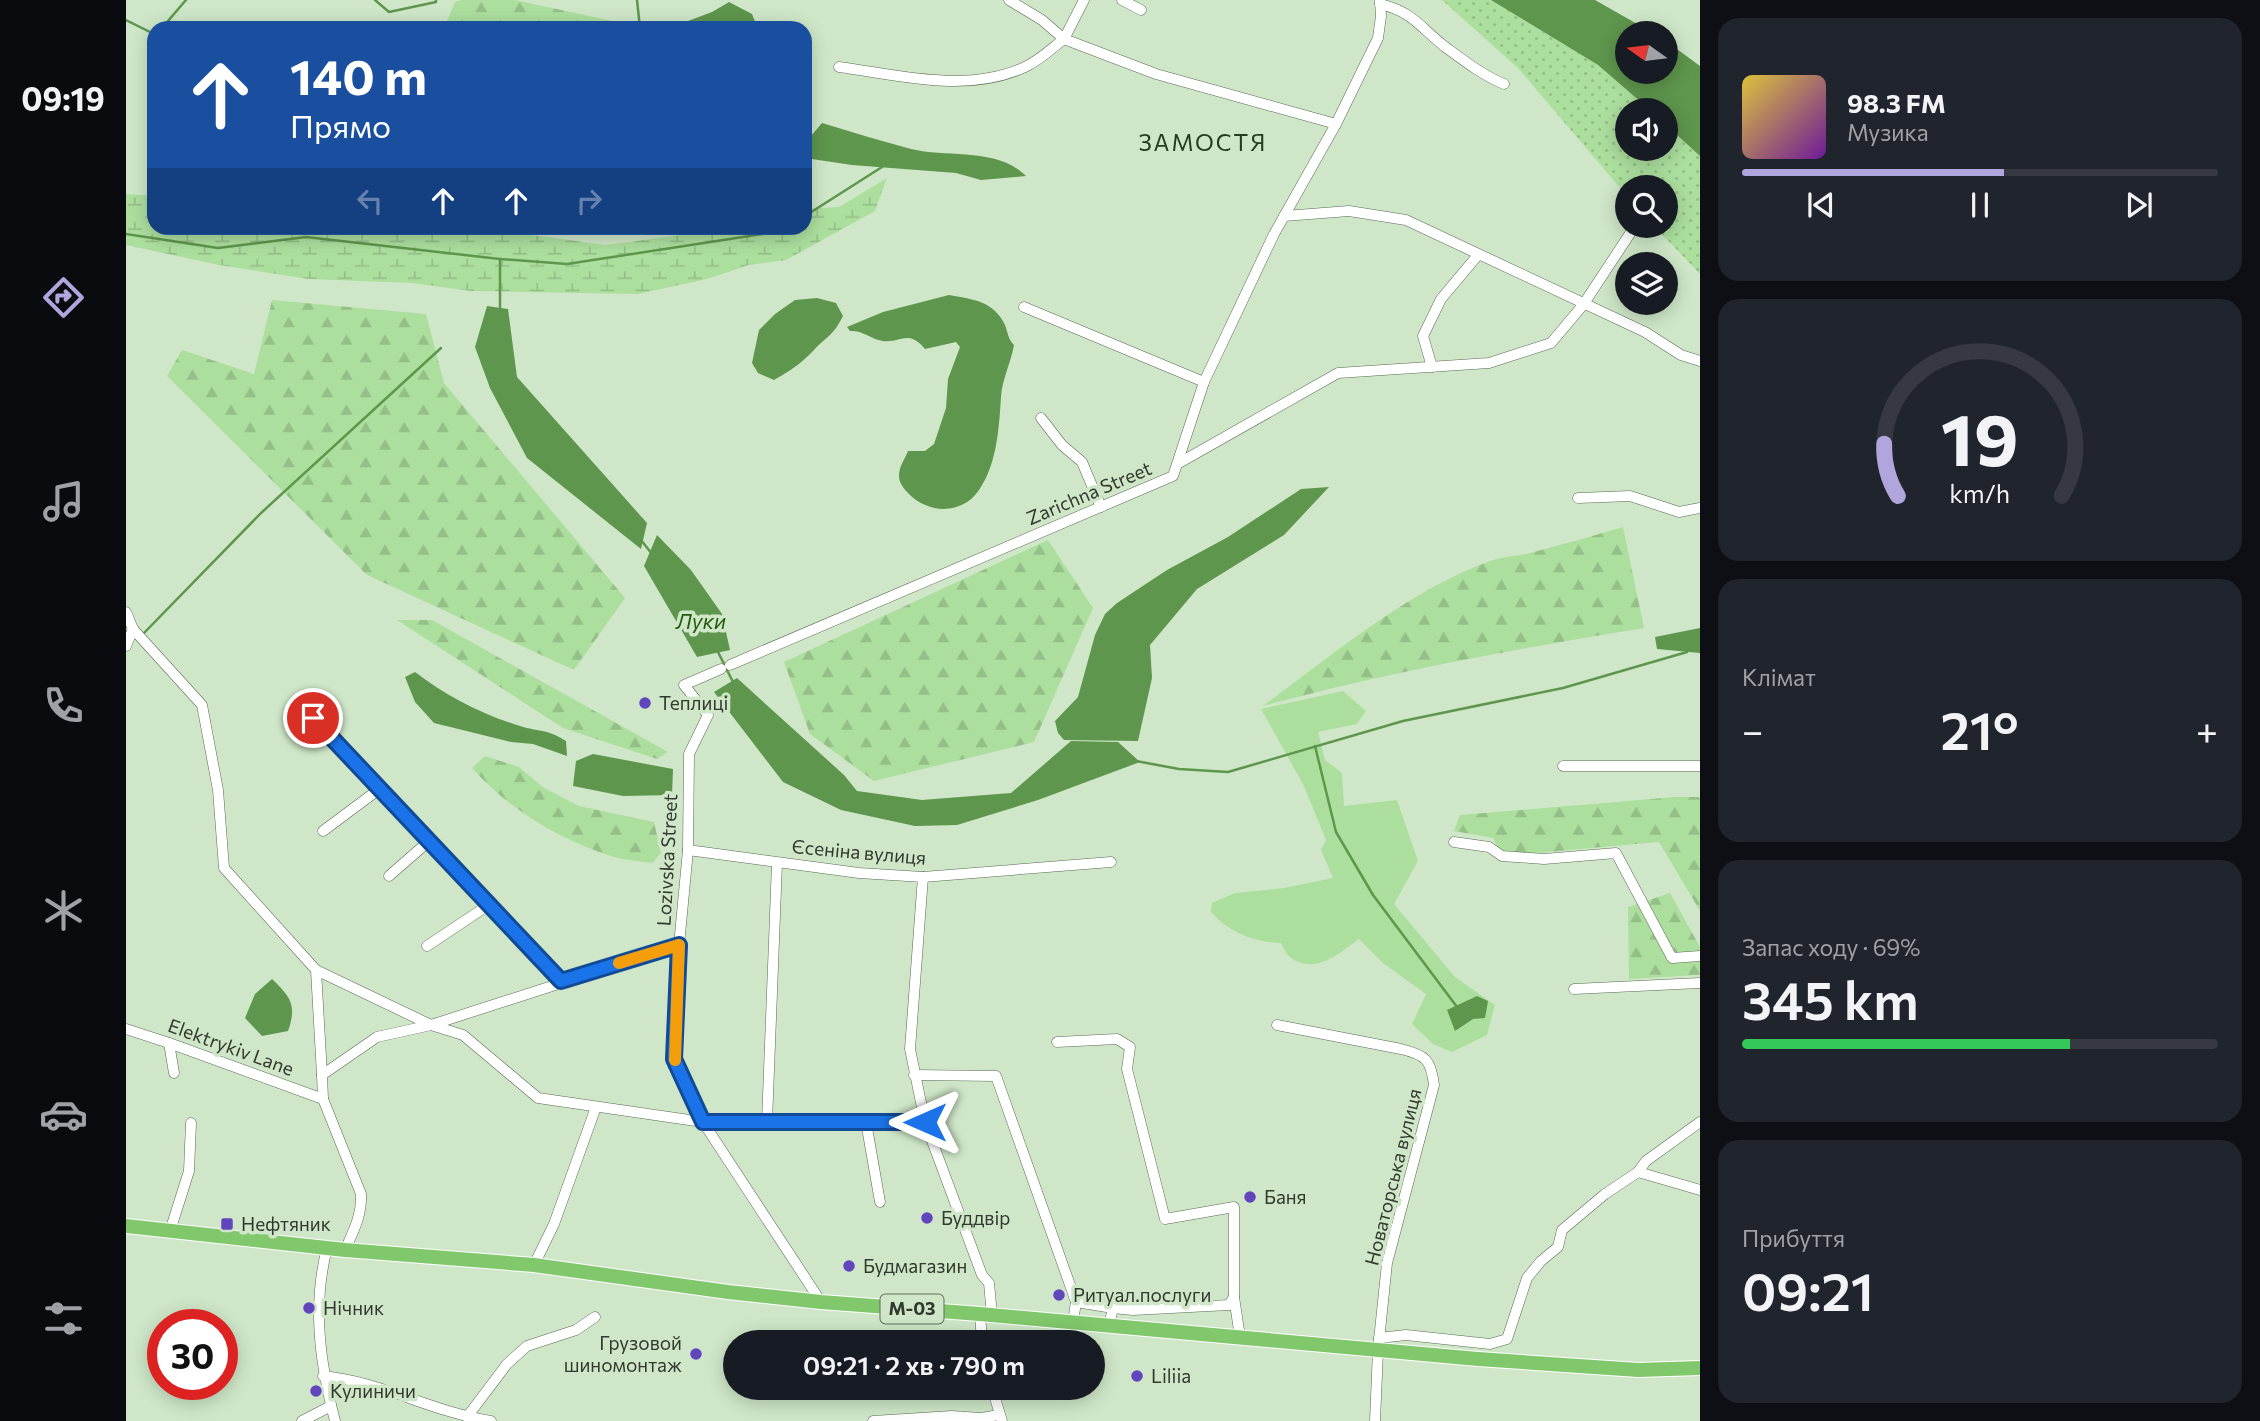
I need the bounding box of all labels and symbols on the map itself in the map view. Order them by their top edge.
north arrow [1615,21,1678,84]
district label: ЗАМОСТЯ [1138,128,1268,156]
street label: Zarichna Street [1023,456,1155,529]
water label: Луки [675,608,726,633]
pin [283,688,343,748]
place label: Теплиці [659,691,728,714]
marker: Теплиці [637,695,653,711]
street label: Lozivska Street [652,793,681,927]
street label: Єсеніна вулиця [791,834,927,869]
street label: Elektrykiv Lane [165,1013,297,1080]
position arrow [888,1085,962,1159]
street label: Новаторська вулиця [1359,1086,1426,1268]
place label: Баня [1264,1185,1307,1208]
marker: Баня [1242,1189,1258,1205]
place label: Буддвір [941,1206,1010,1229]
marker: Буддвір [919,1210,935,1226]
place label: Нефтяник [241,1212,331,1235]
marker: Нефтяник [219,1216,235,1232]
place label: Будмагазин [863,1254,967,1277]
marker: Будмагазин [841,1258,857,1274]
place label: Ритуал.послуги [1073,1283,1211,1306]
marker: Ритуал.послуги [1051,1287,1067,1303]
road number: М-03 [880,1294,944,1324]
place label: Нічник [323,1296,384,1319]
marker: Нічник [301,1300,317,1316]
speed limit sign: 30 [147,1309,238,1400]
place label: Грузовой шиномонтаж [564,1331,682,1376]
marker: Грузовой шиномонтаж [688,1346,704,1362]
place label: Liliia [1151,1364,1191,1387]
marker: Liliia [1129,1368,1145,1384]
place label: Кулиничи [330,1379,416,1402]
marker: Кулиничи [308,1383,324,1399]

